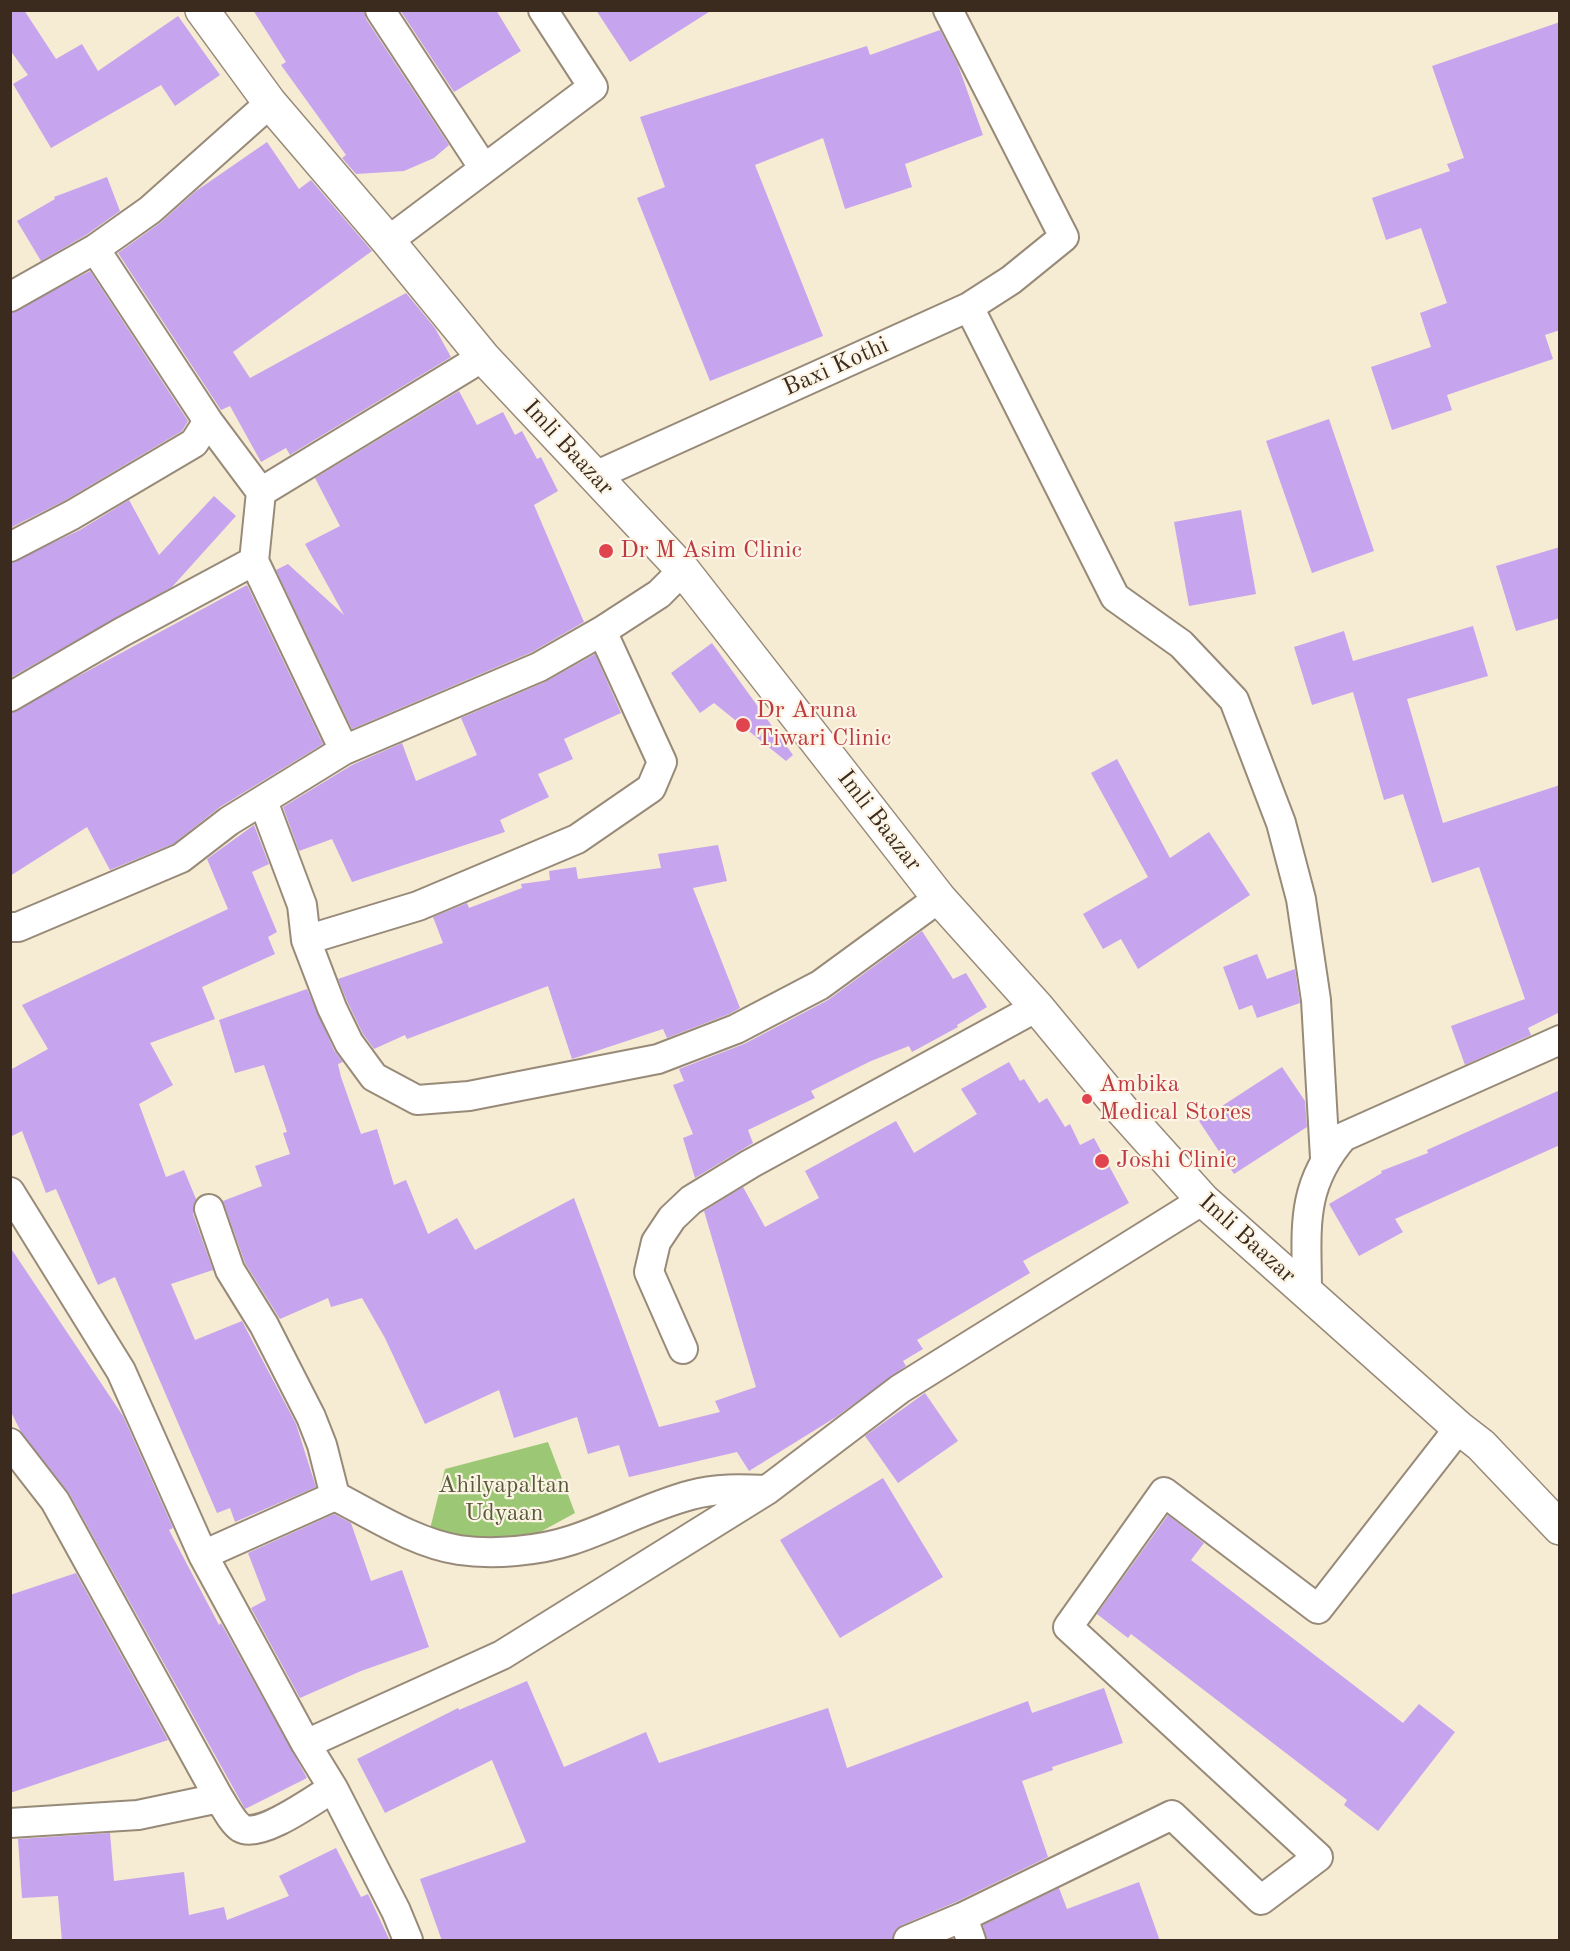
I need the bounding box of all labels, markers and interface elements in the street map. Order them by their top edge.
street label: Baxi Kothi [779,331,893,403]
street label: Imli Baazar [516,394,620,502]
place label: Dr M Asim Clinic [620,537,802,565]
marker: Dr M Asim Clinic [597,542,615,560]
place label: Dr Aruna Tiwari Clinic [756,697,891,753]
marker: Dr Aruna Tiwari Clinic [734,716,752,734]
street label: Imli Baazar [830,765,928,877]
place label: Ambika Medical Stores [1099,1071,1251,1127]
marker: Ambika Medical Stores [1080,1092,1094,1106]
place label: Joshi Clinic [1116,1147,1236,1175]
marker: Joshi Clinic [1093,1152,1111,1170]
street label: Imli Baazar [1193,1188,1301,1290]
park label: Ahilyapaltan Udyaan [438,1472,570,1528]

